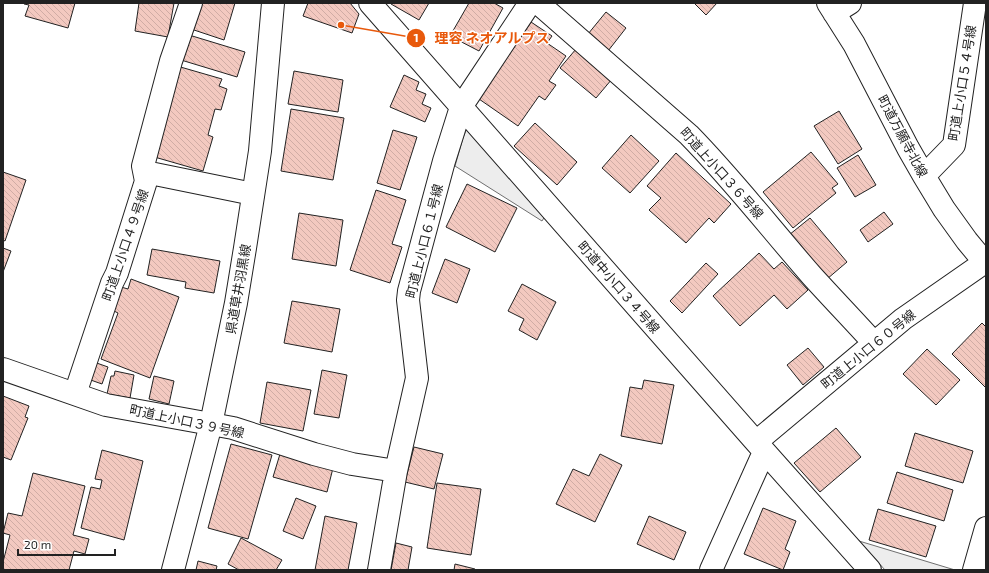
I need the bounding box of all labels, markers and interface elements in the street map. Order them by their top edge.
street label: 町道上小口５４号線 [945,24,979,142]
callout: 理容 ネオアルプス [406,25,557,51]
text: 理容 ネオアルプス [435,29,549,46]
text: 1 [413,30,419,44]
street label: 町道万願寺北線 [875,92,931,180]
street label: 町道上小口３６号線 [677,124,767,222]
street label: 町道上小口６１号線 [402,182,446,300]
street label: 町道上小口４９号線 [98,187,152,303]
street label: 町道中小口３４号線 [575,238,663,336]
street label: 県道草井羽黒線 [222,243,254,335]
street label: 町道上小口６０号線 [817,306,919,392]
street label: 町道上小口３９号線 [128,401,246,441]
scale bar [18,531,115,557]
text: 20 m [24,537,51,551]

